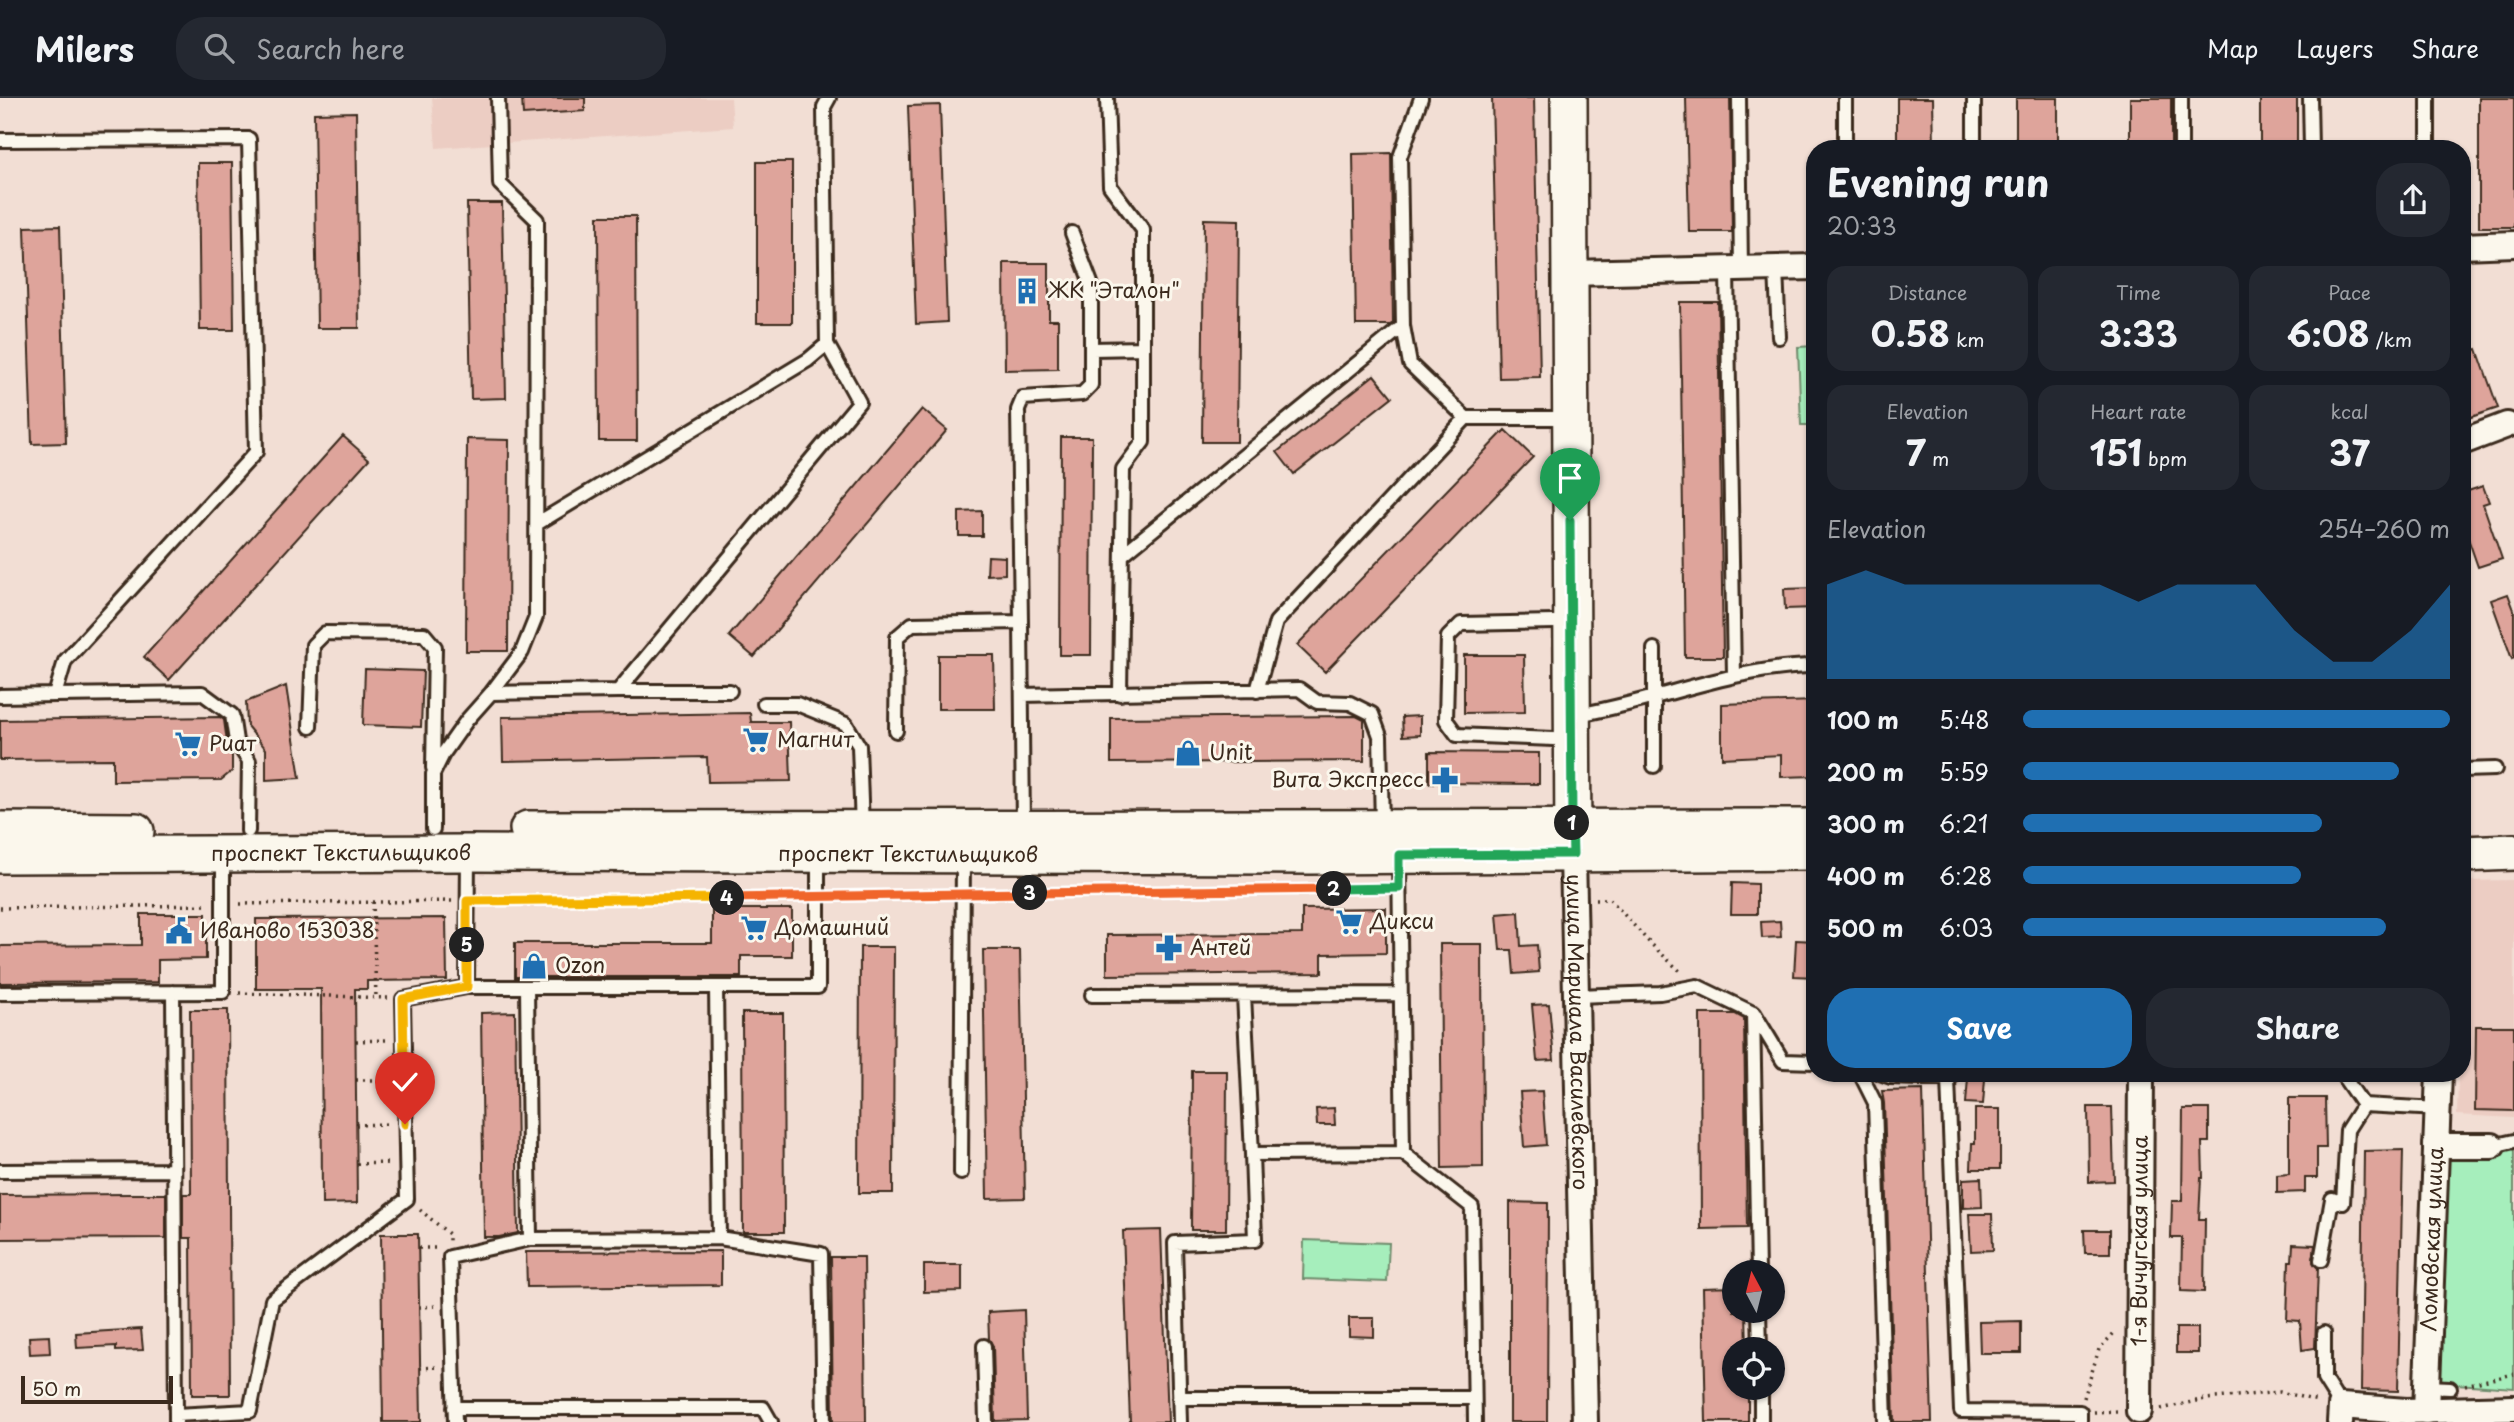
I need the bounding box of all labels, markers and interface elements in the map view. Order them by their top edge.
search box [176,17,666,80]
text: Milers [35,23,134,73]
icon: search [200,29,238,67]
text: Search here [256,29,405,68]
text: Map [2207,30,2258,66]
text: Layers [2296,30,2373,66]
text: Share [2411,30,2479,66]
text: Evening run [1827,153,2049,210]
button: share [2376,163,2450,237]
text: 20:33 [1827,208,1897,243]
place label: ЖК "Эталон" [1047,273,1180,305]
building icon: ЖК "Эталон" [1012,276,1042,306]
text: Distance [1888,278,1967,306]
text: Time [2116,278,2161,306]
text: Pace [2328,278,2371,306]
text: 0.58 [1870,306,1950,359]
text: 3:33 [2099,306,2178,359]
text: 6:08 [2287,306,2370,359]
text: km [1950,325,1985,353]
text: /km [2370,325,2412,353]
text: Elevation [1887,397,1968,425]
text: Heart rate [2091,397,2186,425]
text: kcal [2331,397,2368,425]
text: 7 [1906,425,1926,478]
text: 151 [2090,425,2142,478]
text: 37 [2329,425,2370,478]
text: m [1926,444,1949,472]
text: bpm [2142,444,2187,472]
pin [1540,448,1600,520]
icon: arrive [1551,459,1589,497]
text: Elevation [1827,511,1926,546]
text: 254–260 m [2318,511,2450,546]
text: 100 m [1827,702,1899,737]
text: 5:48 [1939,702,1990,737]
place label: Магнит [777,722,854,754]
supermarket icon: Магнит [741,725,771,755]
place label: Риат [209,726,257,758]
supermarket icon: Риат [173,729,203,759]
place label: Unit [1209,735,1253,767]
shop icon: Unit [1173,738,1203,768]
text: 200 m [1827,754,1904,789]
text: 5:59 [1939,754,1989,789]
place label: Вита Экспресс [1271,762,1424,794]
pharmacy icon: Вита Экспресс [1430,765,1460,795]
pin: 1 [1554,806,1590,840]
text: 300 m [1827,806,1905,841]
text: 6:21 [1939,806,1988,841]
text: 1 [1567,808,1576,836]
street label: проспект Текстильщиков [211,835,471,868]
street label: проспект Текстильщиков [778,836,1038,869]
text: 400 m [1827,858,1905,893]
text: 6:28 [1939,858,1992,893]
pin: 2 [1316,872,1352,906]
street label: улица Маршала Василевского [1559,873,1598,1190]
text: 2 [1327,874,1340,902]
pin: 3 [1012,876,1048,910]
text: 3 [1023,878,1036,906]
pin: 4 [710,880,744,916]
text: 4 [720,883,733,911]
place label: Дикси [1369,904,1434,936]
supermarket icon: Дикси [1334,907,1364,937]
place label: Домашний [774,910,889,942]
text: 500 m [1827,910,1904,945]
text: 6:03 [1939,910,1993,945]
place label: Иваново 153038 [200,913,375,945]
supermarket icon: Домашний [739,913,769,943]
public building icon: Иваново 153038 [164,916,194,946]
pin: 5 [449,928,484,962]
text: 5 [460,930,473,958]
place label: Антей [1190,930,1251,962]
pharmacy icon: Антей [1154,933,1184,963]
place label: Ozon [555,948,605,980]
shop icon: Ozon [519,951,549,981]
button: Save [1827,988,2132,1068]
button: Share [2146,988,2450,1068]
pin [375,1052,435,1124]
icon: check [386,1063,424,1101]
street label: 1-я Вичугская улица [2121,1135,2155,1347]
street label: Ломовская улица [2411,1145,2450,1332]
north arrow [1722,1260,1785,1323]
map controls [1722,1260,1785,1400]
button: locate [1722,1337,1785,1400]
scale bar [21,1373,173,1405]
text: 50 m [32,1374,81,1402]

